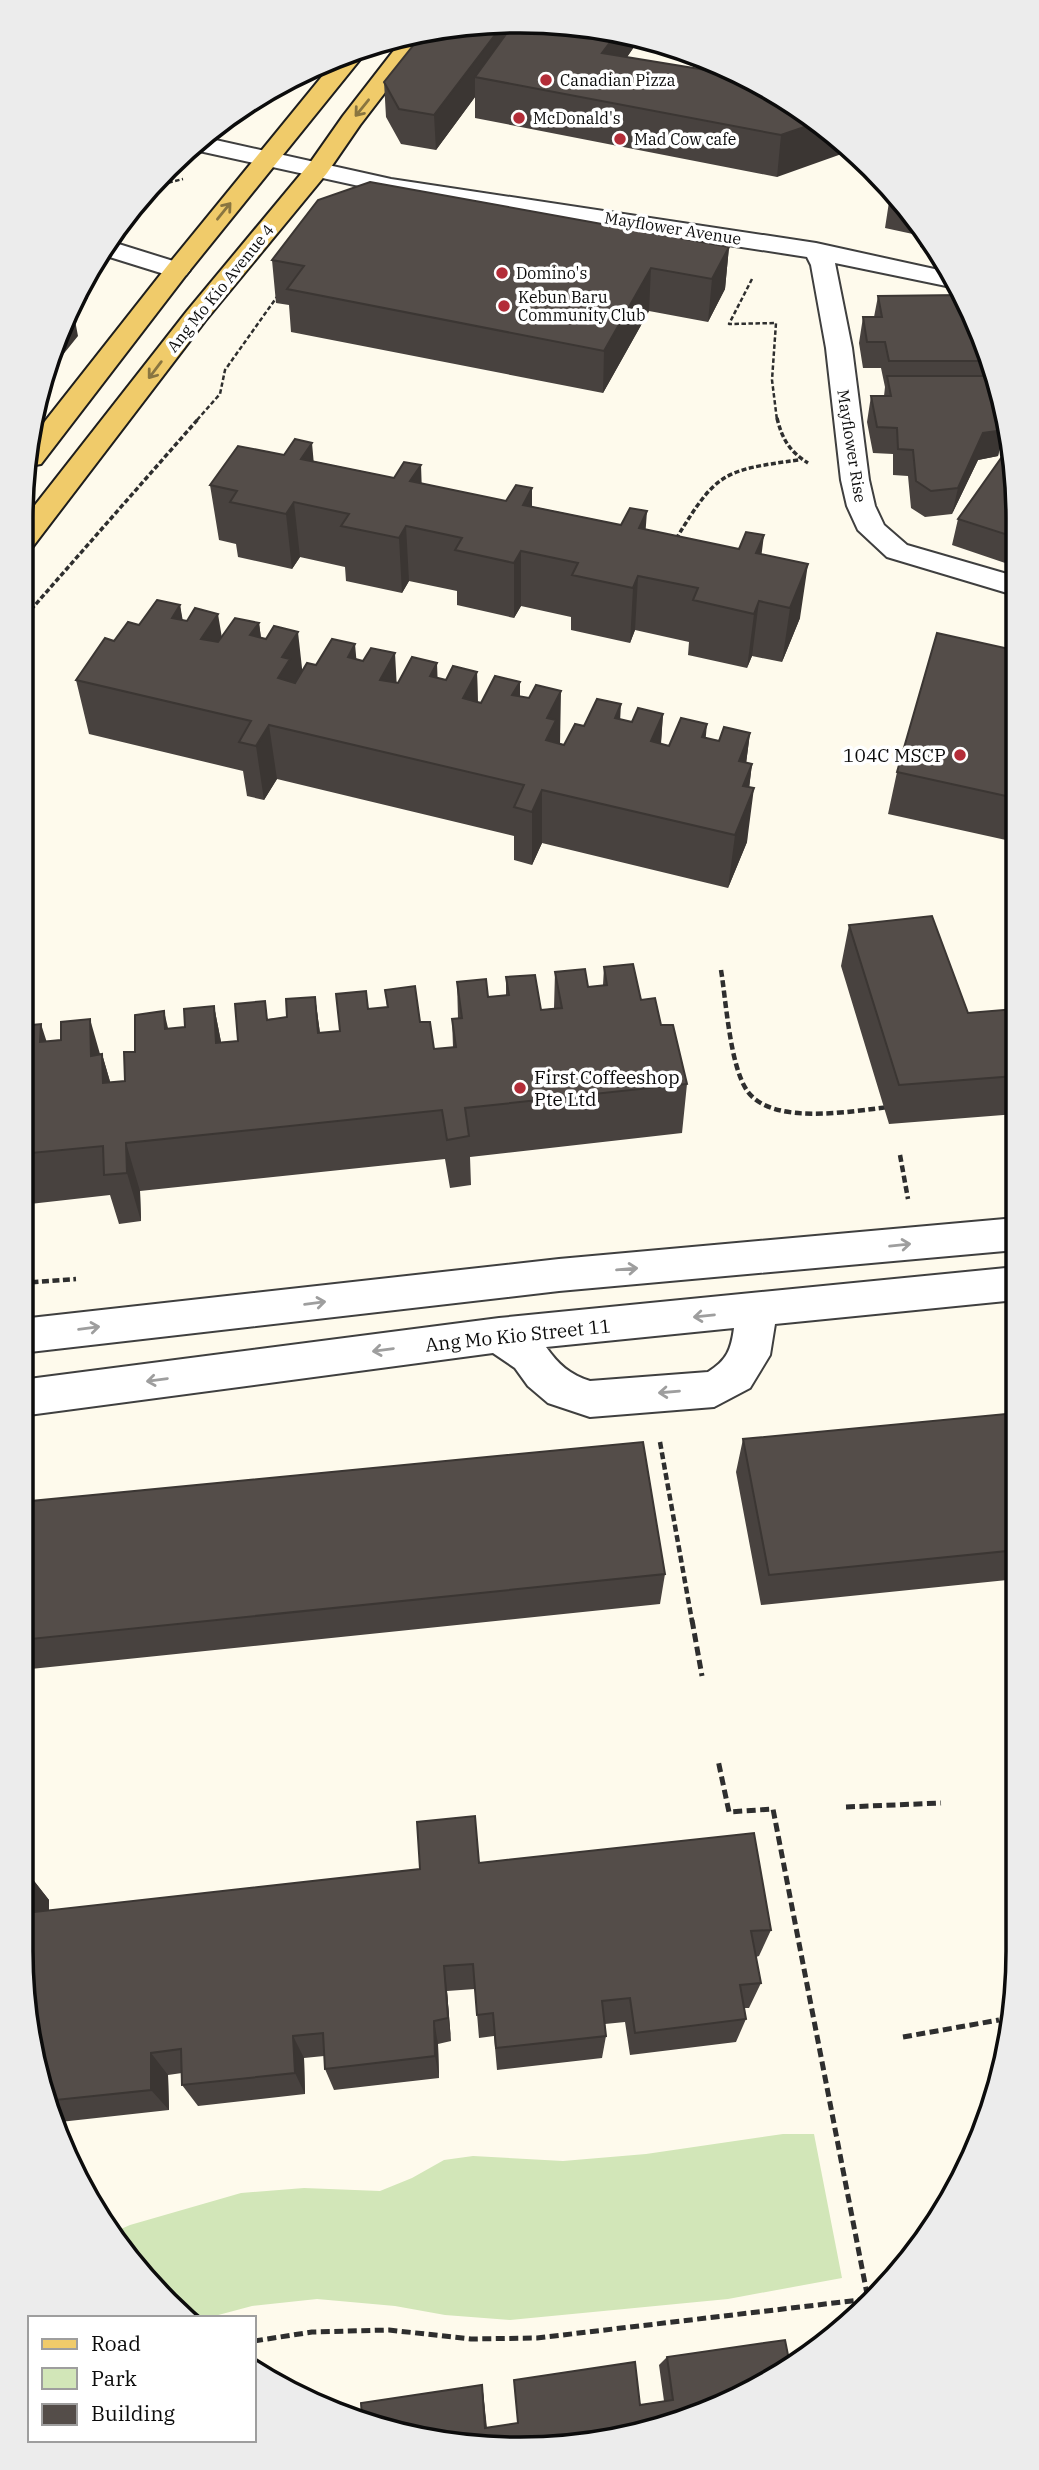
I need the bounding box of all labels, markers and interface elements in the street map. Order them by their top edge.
place label: Canadian Pizza [560,70,676,90]
marker: Canadian Pizza [538,72,554,88]
one-way arrow [354,98,369,116]
place label: McDonald's [533,108,621,128]
marker: McDonald's [511,110,527,126]
place label: Mad Cow cafe [634,129,736,149]
marker: Mad Cow cafe [612,131,628,147]
one-way arrow [217,203,232,221]
street label: Mayflower Avenue [603,207,743,249]
street label: Ang Mo Kio Avenue 4 [162,220,278,356]
place label: Domino's [516,263,587,283]
marker: Domino's [494,265,510,281]
place label: Kebun Baru Community Club [518,287,645,325]
marker: Kebun Baru Community Club [496,298,512,314]
one-way arrow [147,361,162,379]
street label: Mayflower Rise [833,388,871,504]
place label: 104C MSCP [843,743,946,767]
marker: 104C MSCP [952,747,968,763]
place label: First Coffeeshop Pte Ltd [534,1065,680,1111]
marker: First Coffeeshop Pte Ltd [512,1080,528,1096]
one-way arrow [888,1238,911,1251]
one-way arrow [615,1262,638,1275]
one-way arrow [303,1296,326,1309]
one-way arrow [693,1310,716,1323]
street label: Ang Mo Kio Street 11 [424,1313,612,1357]
one-way arrow [77,1322,100,1335]
one-way arrow [372,1344,395,1357]
one-way arrow [146,1374,169,1387]
one-way arrow [658,1386,681,1399]
legend [28,2316,256,2442]
text: Road [91,2329,141,2357]
text: Park [91,2364,138,2392]
text: Building [91,2399,176,2427]

